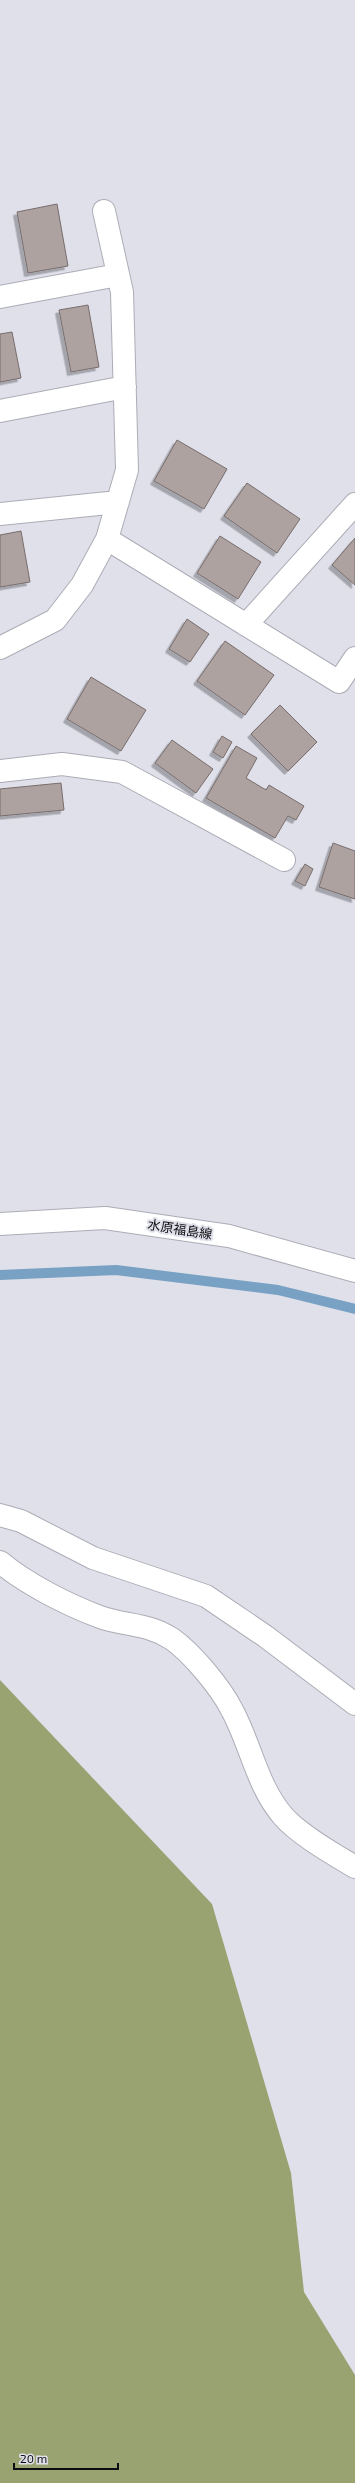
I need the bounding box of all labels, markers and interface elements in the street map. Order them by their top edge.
street label: 水原福島線 [147,1216,213,1242]
scale bar [14,2445,118,2471]
text: 20 m [20,2451,47,2465]

